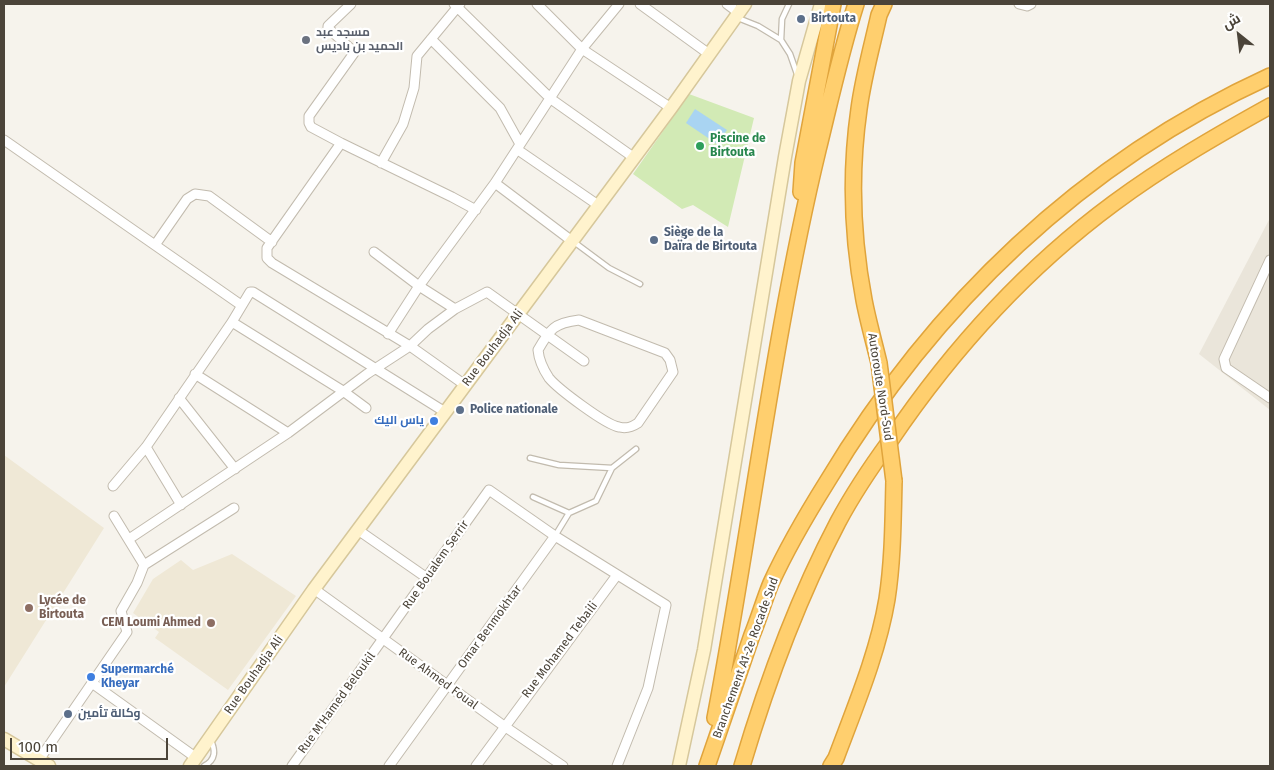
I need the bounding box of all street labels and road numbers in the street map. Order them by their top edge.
street label: Rue Bouhadja Ali [459,307,527,389]
street label: Autoroute Nord-Sud [864,332,896,442]
street label: Rue Boualem Serrir [400,518,472,612]
street label: Branchement A1-2e Rocade Sud [710,575,782,741]
street label: Omar Benmokhtar [455,582,525,672]
street label: Rue Mohamed Tebaili [519,599,601,701]
street label: Rue Bouhadja Ali [221,633,287,717]
street label: Rue Ahmed Foual [396,645,480,713]
street label: Rue M'Hamed Beloukil [295,649,379,757]

